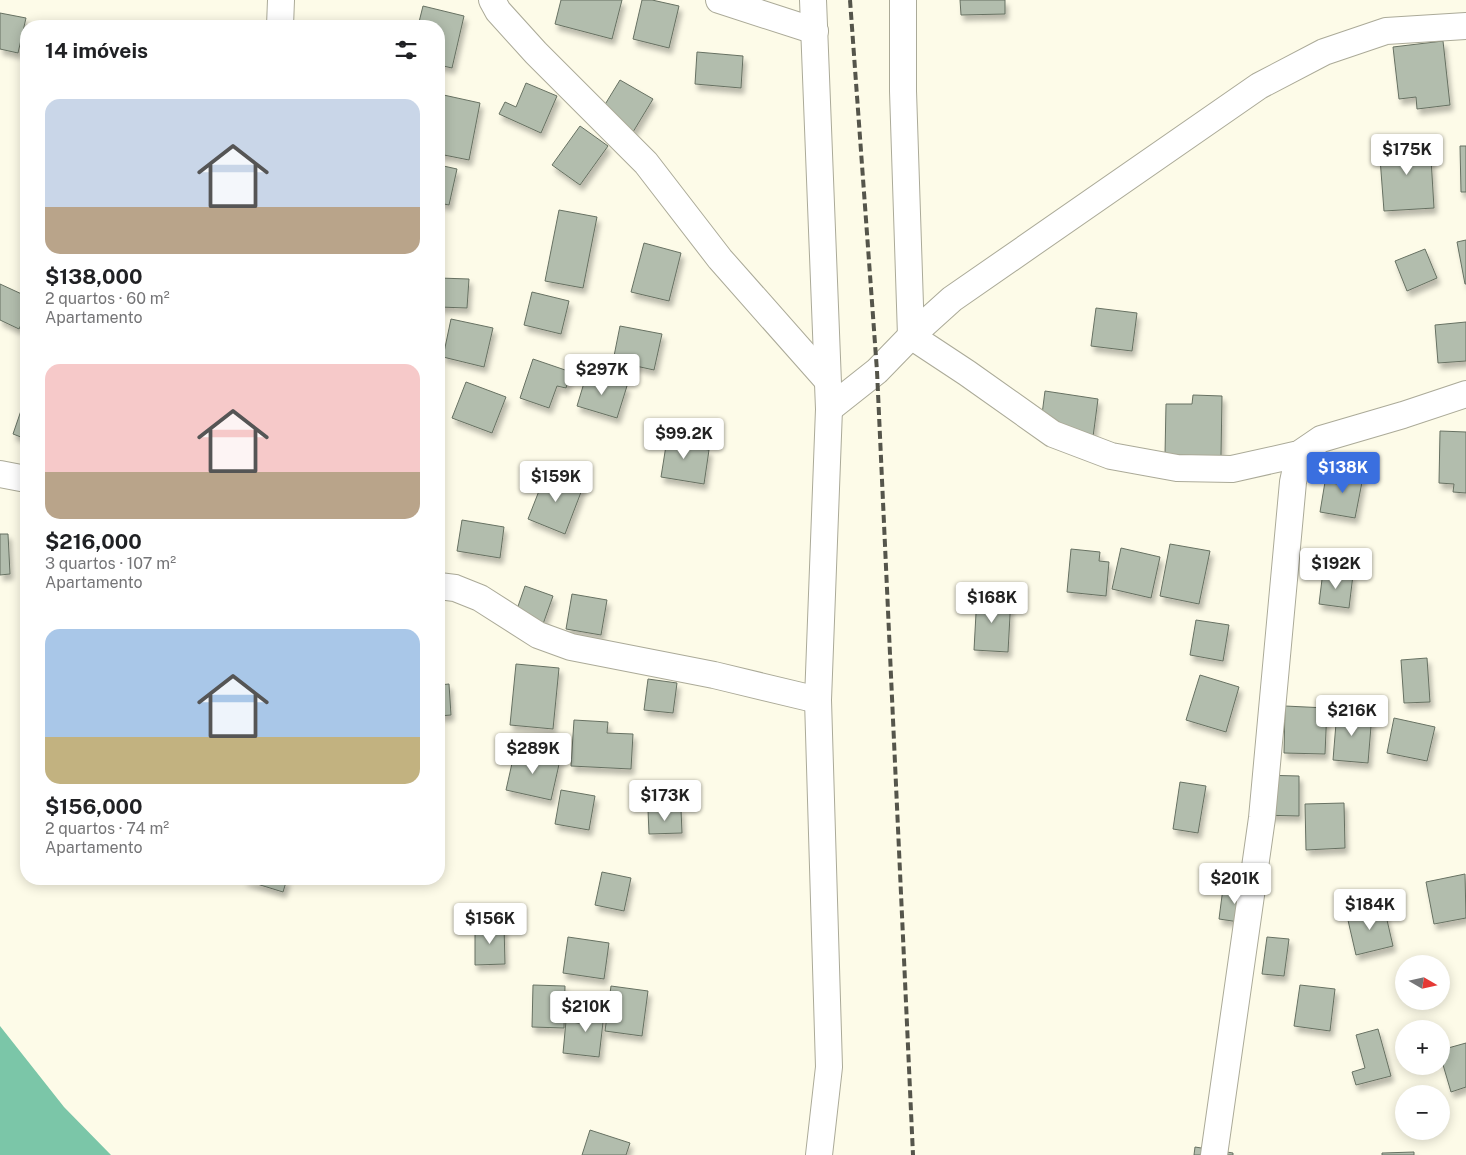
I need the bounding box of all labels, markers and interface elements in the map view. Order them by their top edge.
icon: filters [392,36,420,64]
text: 14 imóveis [45,38,148,63]
icon: home [188,131,278,221]
pin: $175K [1372,134,1442,176]
text: $175K [1382,140,1432,159]
text: $138,000 [45,264,143,289]
text: 2 quartos · 60 m² [45,289,170,308]
text: Apartamento [45,308,143,327]
pin: $297K [567,354,637,396]
text: $297K [576,360,628,379]
icon: home [188,396,278,486]
pin: $99.2K [643,418,725,460]
text: $99.2K [655,424,713,443]
pin: $138K [1308,452,1378,494]
text: $138K [1318,458,1368,477]
pin: $159K [521,460,591,503]
text: $159K [531,467,581,486]
text: $216,000 [45,529,142,554]
pin: $192K [1301,548,1371,590]
text: 3 quartos · 107 m² [45,554,176,573]
text: $192K [1311,554,1361,573]
text: Apartamento [45,573,143,592]
pin: $168K [957,582,1027,624]
text: $168K [967,588,1017,607]
icon: home [188,661,278,751]
pin: $216K [1317,694,1387,737]
text: $216K [1327,701,1377,720]
pin: $289K [498,732,568,775]
text: $289K [506,739,560,758]
pin: $173K [630,780,700,822]
text: $173K [640,786,690,805]
text: $156,000 [45,794,143,819]
text: 2 quartos · 74 m² [45,819,169,838]
text: Apartamento [45,838,143,857]
pin: $201K [1200,862,1270,905]
text: $201K [1210,869,1260,888]
pin: $184K [1335,888,1405,931]
text: $184K [1345,895,1395,914]
pin: $156K [455,902,525,945]
text: $156K [465,909,515,928]
north arrow [1395,955,1450,1010]
map controls [1395,955,1450,1140]
pin: $210K [551,990,621,1033]
text: $210K [561,997,611,1016]
button: + [1395,1020,1450,1075]
button: − [1395,1085,1450,1140]

